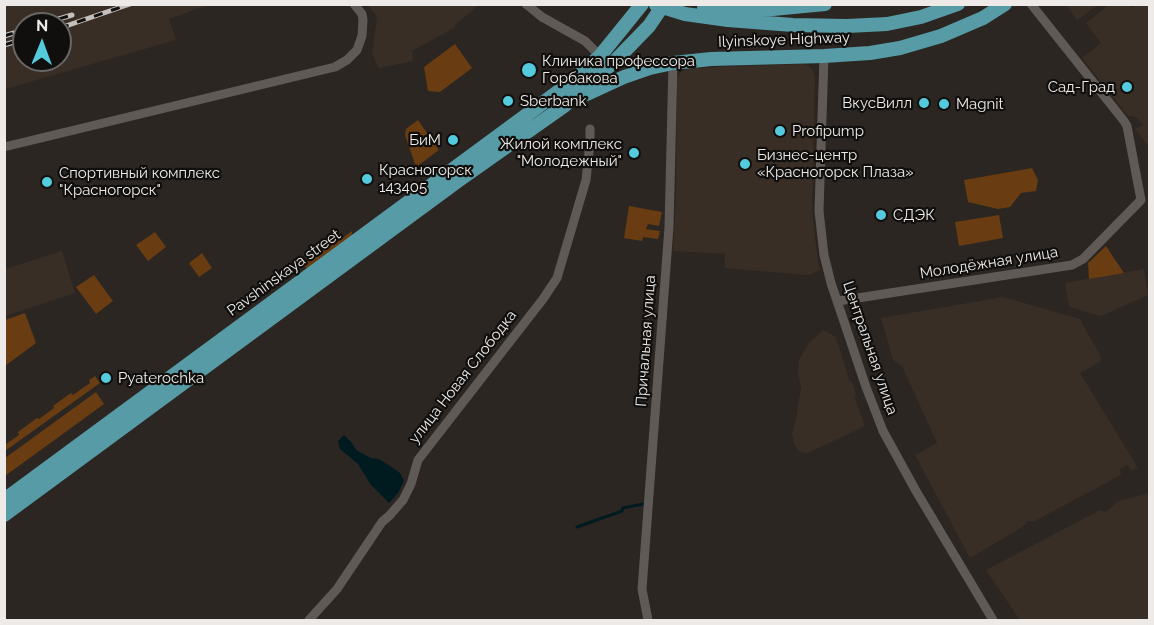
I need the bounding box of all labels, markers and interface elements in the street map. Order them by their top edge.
north arrow [12,12,72,72]
text: N [36,16,49,35]
street label: Ilyinskoye Highway [718,29,850,51]
place label: Клиника профессора Горбакова [542,52,695,87]
marker: Клиника профессора Горбакова [520,61,538,79]
place label: Сад-Град [1048,78,1115,96]
marker: Сад-Град [1120,80,1134,94]
place label: Sberbank [520,92,587,110]
marker: Sberbank [501,94,515,108]
place label: ВкусВилл [842,94,912,112]
place label: Magnit [956,95,1004,113]
marker: ВкусВилл [917,96,931,110]
marker: Magnit [937,97,951,111]
place label: Profipump [792,122,864,140]
marker: Profipump [773,124,787,138]
place label: БиМ [409,131,441,149]
marker: БиМ [446,133,460,147]
place label: Жилой комплекс "Молодежный" [500,135,622,170]
marker: Жилой комплекс "Молодежный" [627,146,641,160]
place label: Бизнес-центр «Красногорск Плаза» [757,146,914,181]
marker: Бизнес-центр «Красногорск Плаза» [738,157,752,171]
place label: Красногорск 143405 [379,161,472,196]
place label: Спортивный комплекс "Красногорск" [59,164,220,199]
marker: Красногорск 143405 [360,172,374,186]
marker: Спортивный комплекс "Красногорск" [40,175,54,189]
place label: СДЭК [893,206,935,224]
marker: СДЭК [874,208,888,222]
street label: Pavshinskaya street [224,226,344,320]
street label: Молодёжная улица [919,243,1059,283]
street label: Причальная улица [632,275,660,407]
street label: Центральная улица [839,279,901,417]
street label: улица Новая Слободка [405,307,521,447]
place label: Pyaterochka [118,369,204,387]
marker: Pyaterochka [99,371,113,385]

